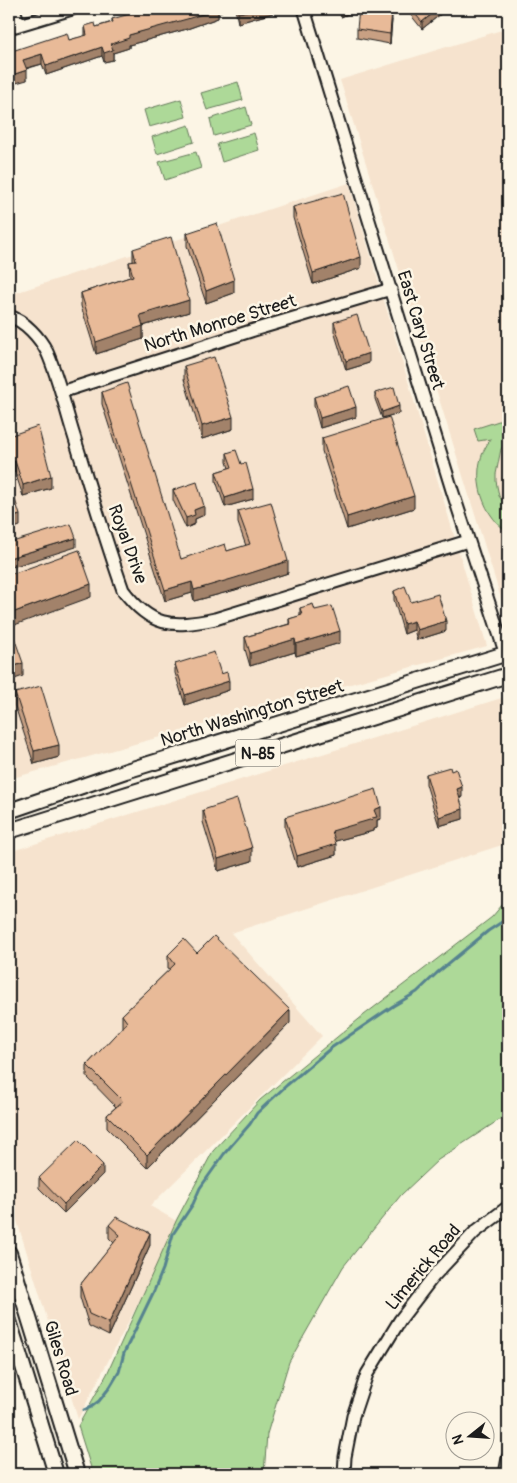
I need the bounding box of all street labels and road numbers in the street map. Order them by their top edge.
street label: East Cary Street [392,268,450,393]
street label: North Monroe Street [141,289,300,358]
street label: Royal Drive [103,501,153,587]
street label: North Washington Street [158,674,347,752]
road number: N-85 [236,740,280,766]
street label: Limerick Road [381,1220,466,1315]
street label: Giles Road [38,1318,83,1399]

